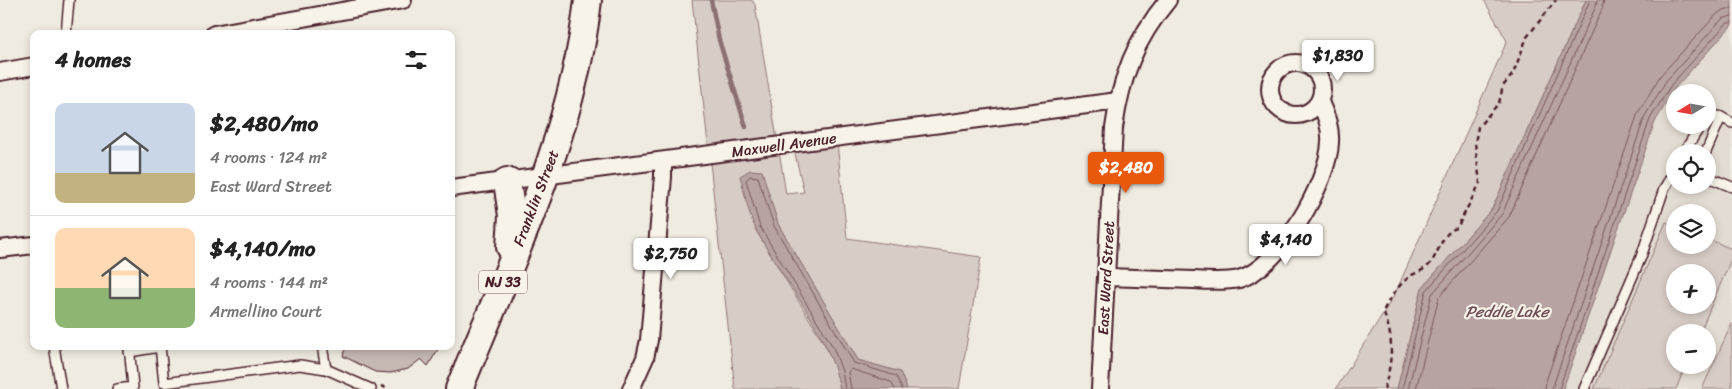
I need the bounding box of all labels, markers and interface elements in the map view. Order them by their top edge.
pin: $1,830 [1297,39,1379,82]
text: 4 homes [55,41,131,79]
text: $1,830 [1313,41,1363,70]
icon: filters [402,46,430,74]
north arrow [1666,84,1716,134]
map controls [1666,84,1716,374]
text: $2,480/mo [210,105,318,143]
icon: home [95,123,155,183]
street label: Maxwell Avenue [730,125,839,165]
text: 4 rooms · 124 m² [210,143,327,172]
button: locate [1666,144,1716,194]
street label: Franklin Street [506,146,566,250]
pin: $2,480 [1085,152,1167,194]
text: $2,480 [1099,153,1153,182]
text: East Ward Street [210,172,332,201]
button: layers [1666,204,1716,254]
street label: East Ward Street [1090,220,1122,336]
pin: $4,140 [1245,224,1327,266]
text: $4,140 [1260,225,1312,254]
text: $4,140/mo [210,230,316,268]
pin: $2,750 [630,238,712,280]
text: $2,750 [644,239,698,268]
icon: home [95,248,155,308]
button: + [1666,264,1716,314]
text: 4 rooms · 144 m² [210,268,328,297]
road number: NJ 33 [479,270,527,294]
text: Armellino Court [210,297,322,326]
water label: Peddie Lake [1465,297,1550,326]
button: − [1666,324,1716,374]

